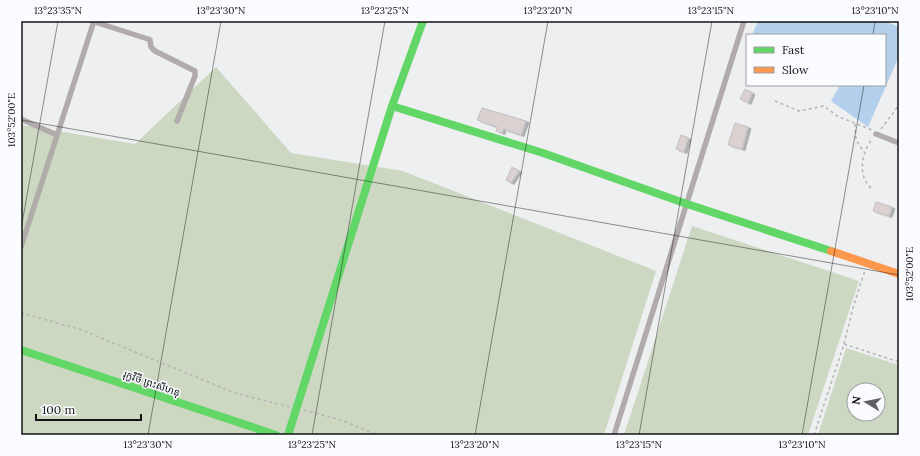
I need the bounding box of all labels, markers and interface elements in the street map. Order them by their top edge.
text: 13°23'35"N [34,4,82,17]
text: 13°23'30"N [197,4,246,17]
text: 13°23'25"N [361,4,409,17]
text: 13°23'20"N [524,4,573,17]
text: 13°23'15"N [688,4,735,17]
text: 13°23'10"N [851,4,899,17]
legend [746,34,886,86]
text: Fast [782,42,805,57]
text: Slow [782,62,809,77]
text: 103°52'00"E [5,93,18,147]
text: 103°52'00"E [903,247,916,301]
street label: រុក្ខវិថី ព្រះសីហនុ [122,367,182,400]
north arrow [846,382,886,422]
text: N [849,394,864,406]
scale bar [36,396,141,422]
text: 100 m [42,402,75,417]
text: 13°23'30"N [124,438,173,451]
text: 13°23'25"N [288,438,336,451]
text: 13°23'20"N [451,438,500,451]
text: 13°23'15"N [616,438,663,451]
text: 13°23'10"N [778,438,826,451]

